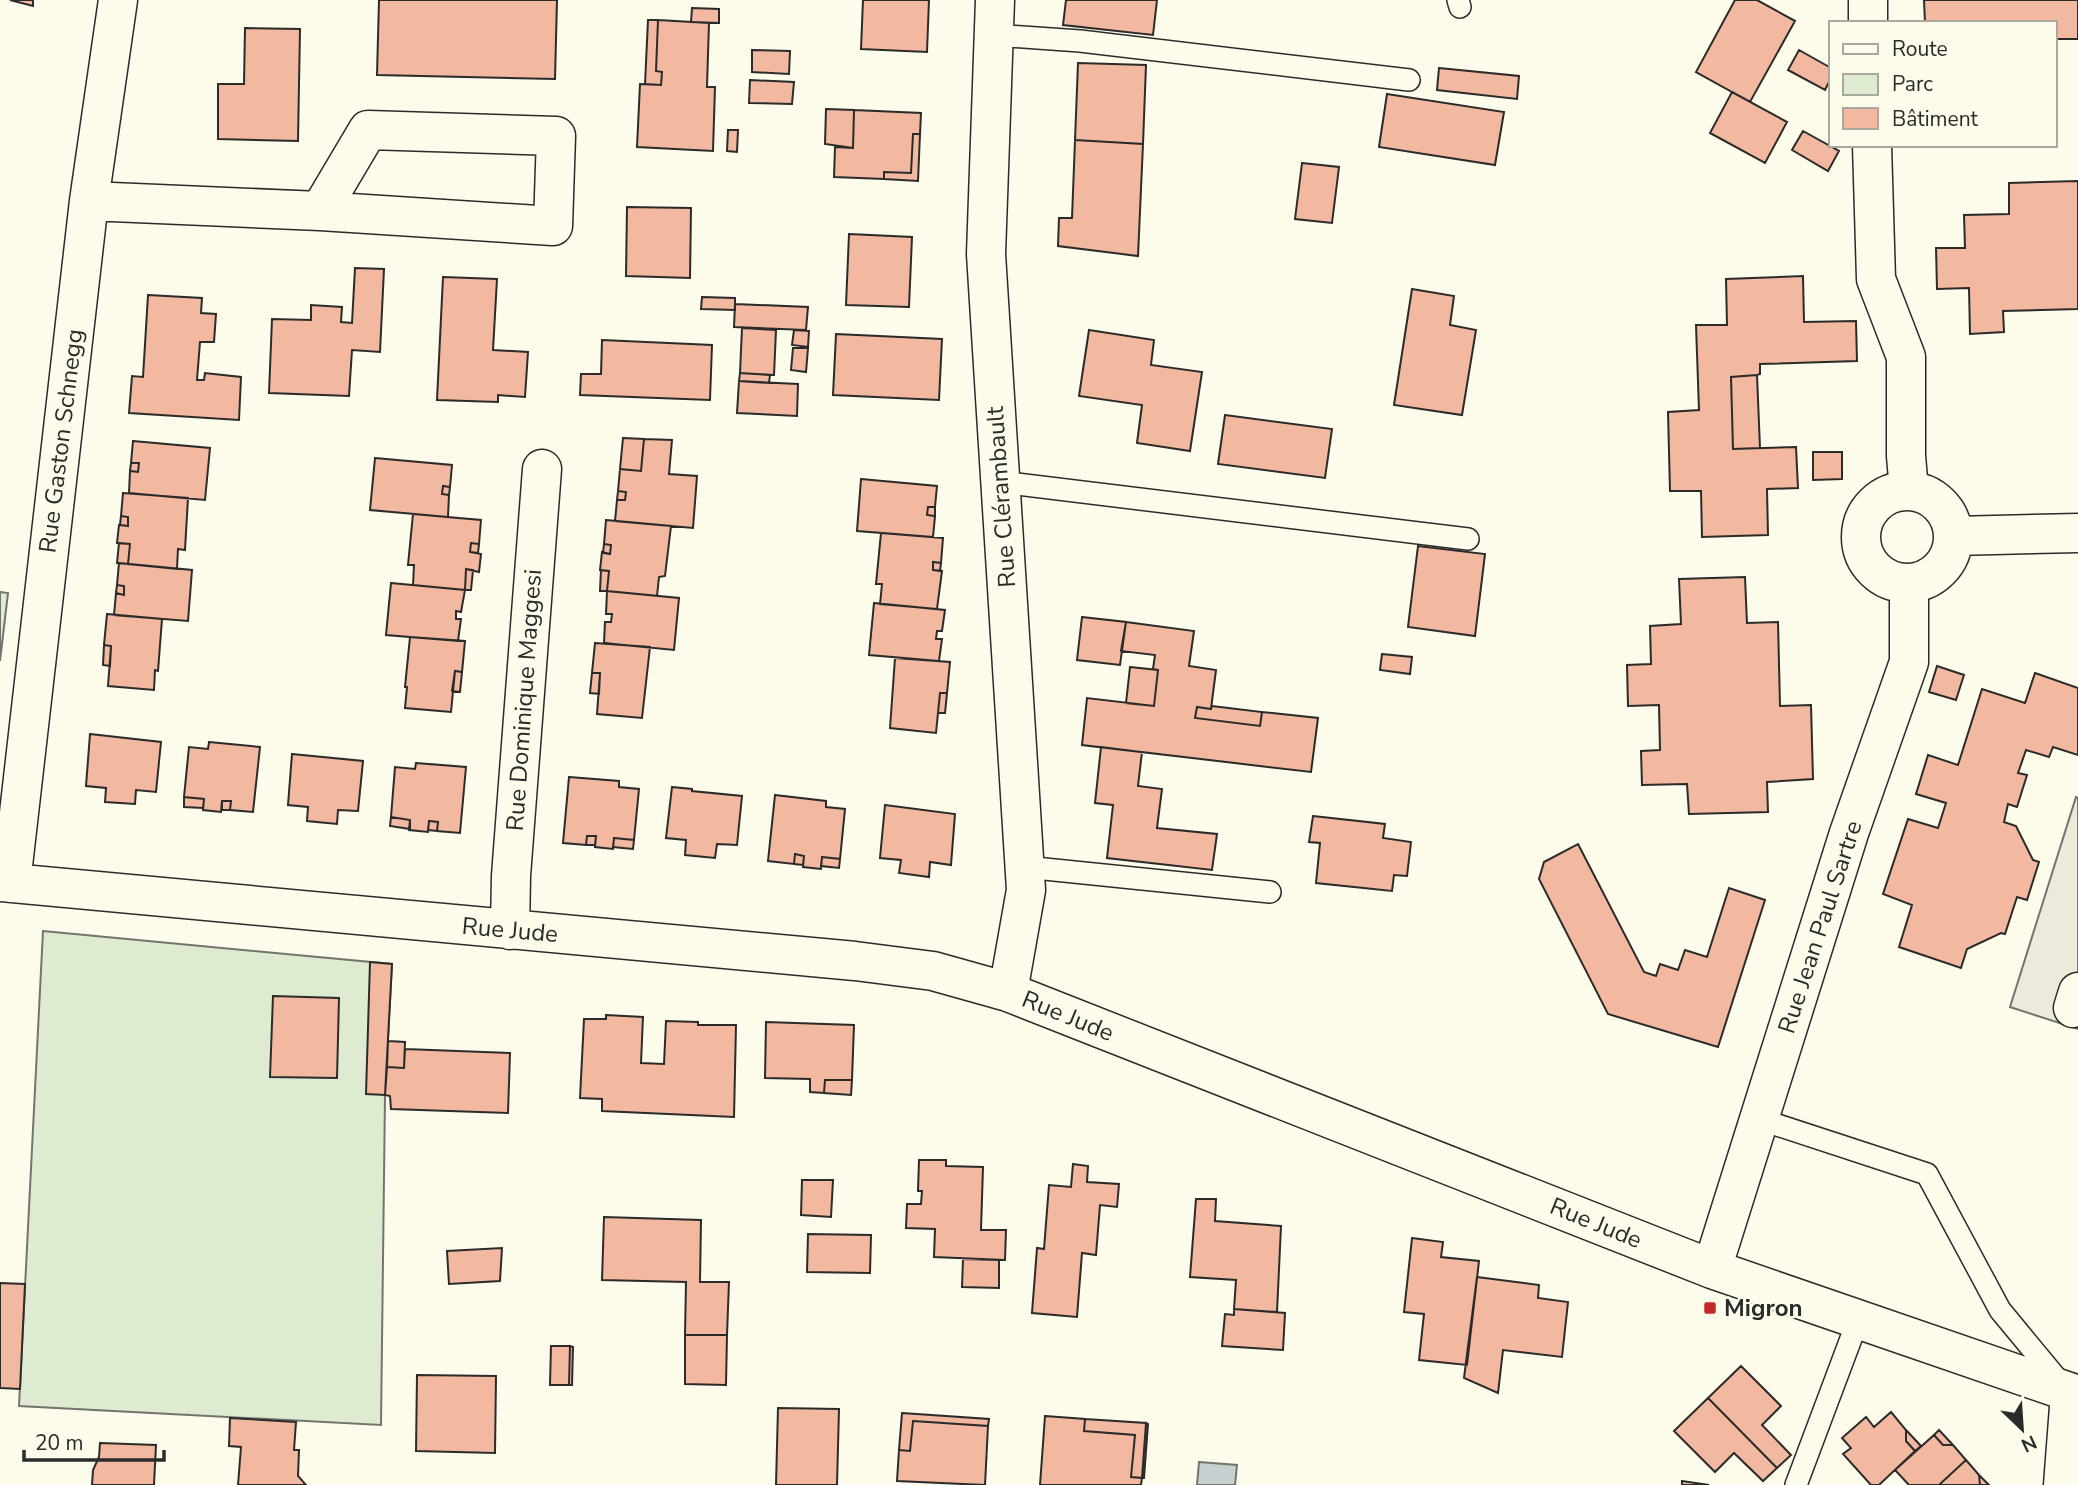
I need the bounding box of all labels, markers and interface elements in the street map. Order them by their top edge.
legend [1829,21,2057,147]
text: Route [1892,35,1948,63]
text: Parc [1892,70,1933,98]
text: Bâtiment [1892,105,1979,133]
street label: Rue Gaston Schnegg [31,327,91,555]
street label: Rue Clérambault [979,405,1023,589]
street label: Rue Dominique Maggesi [499,568,549,832]
street label: Rue Jean Paul Sartre [1770,817,1870,1037]
street label: Rue Jude [461,910,559,950]
street label: Rue Jude [1017,983,1119,1049]
street label: Rue Jude [1545,1190,1647,1256]
place label: Migron [1724,1292,1803,1324]
marker: Migron [1702,1300,1718,1316]
north arrow [1987,1394,2057,1464]
scale bar [24,1418,164,1462]
text: 20 m [35,1429,84,1457]
text: N [2017,1429,2041,1458]

